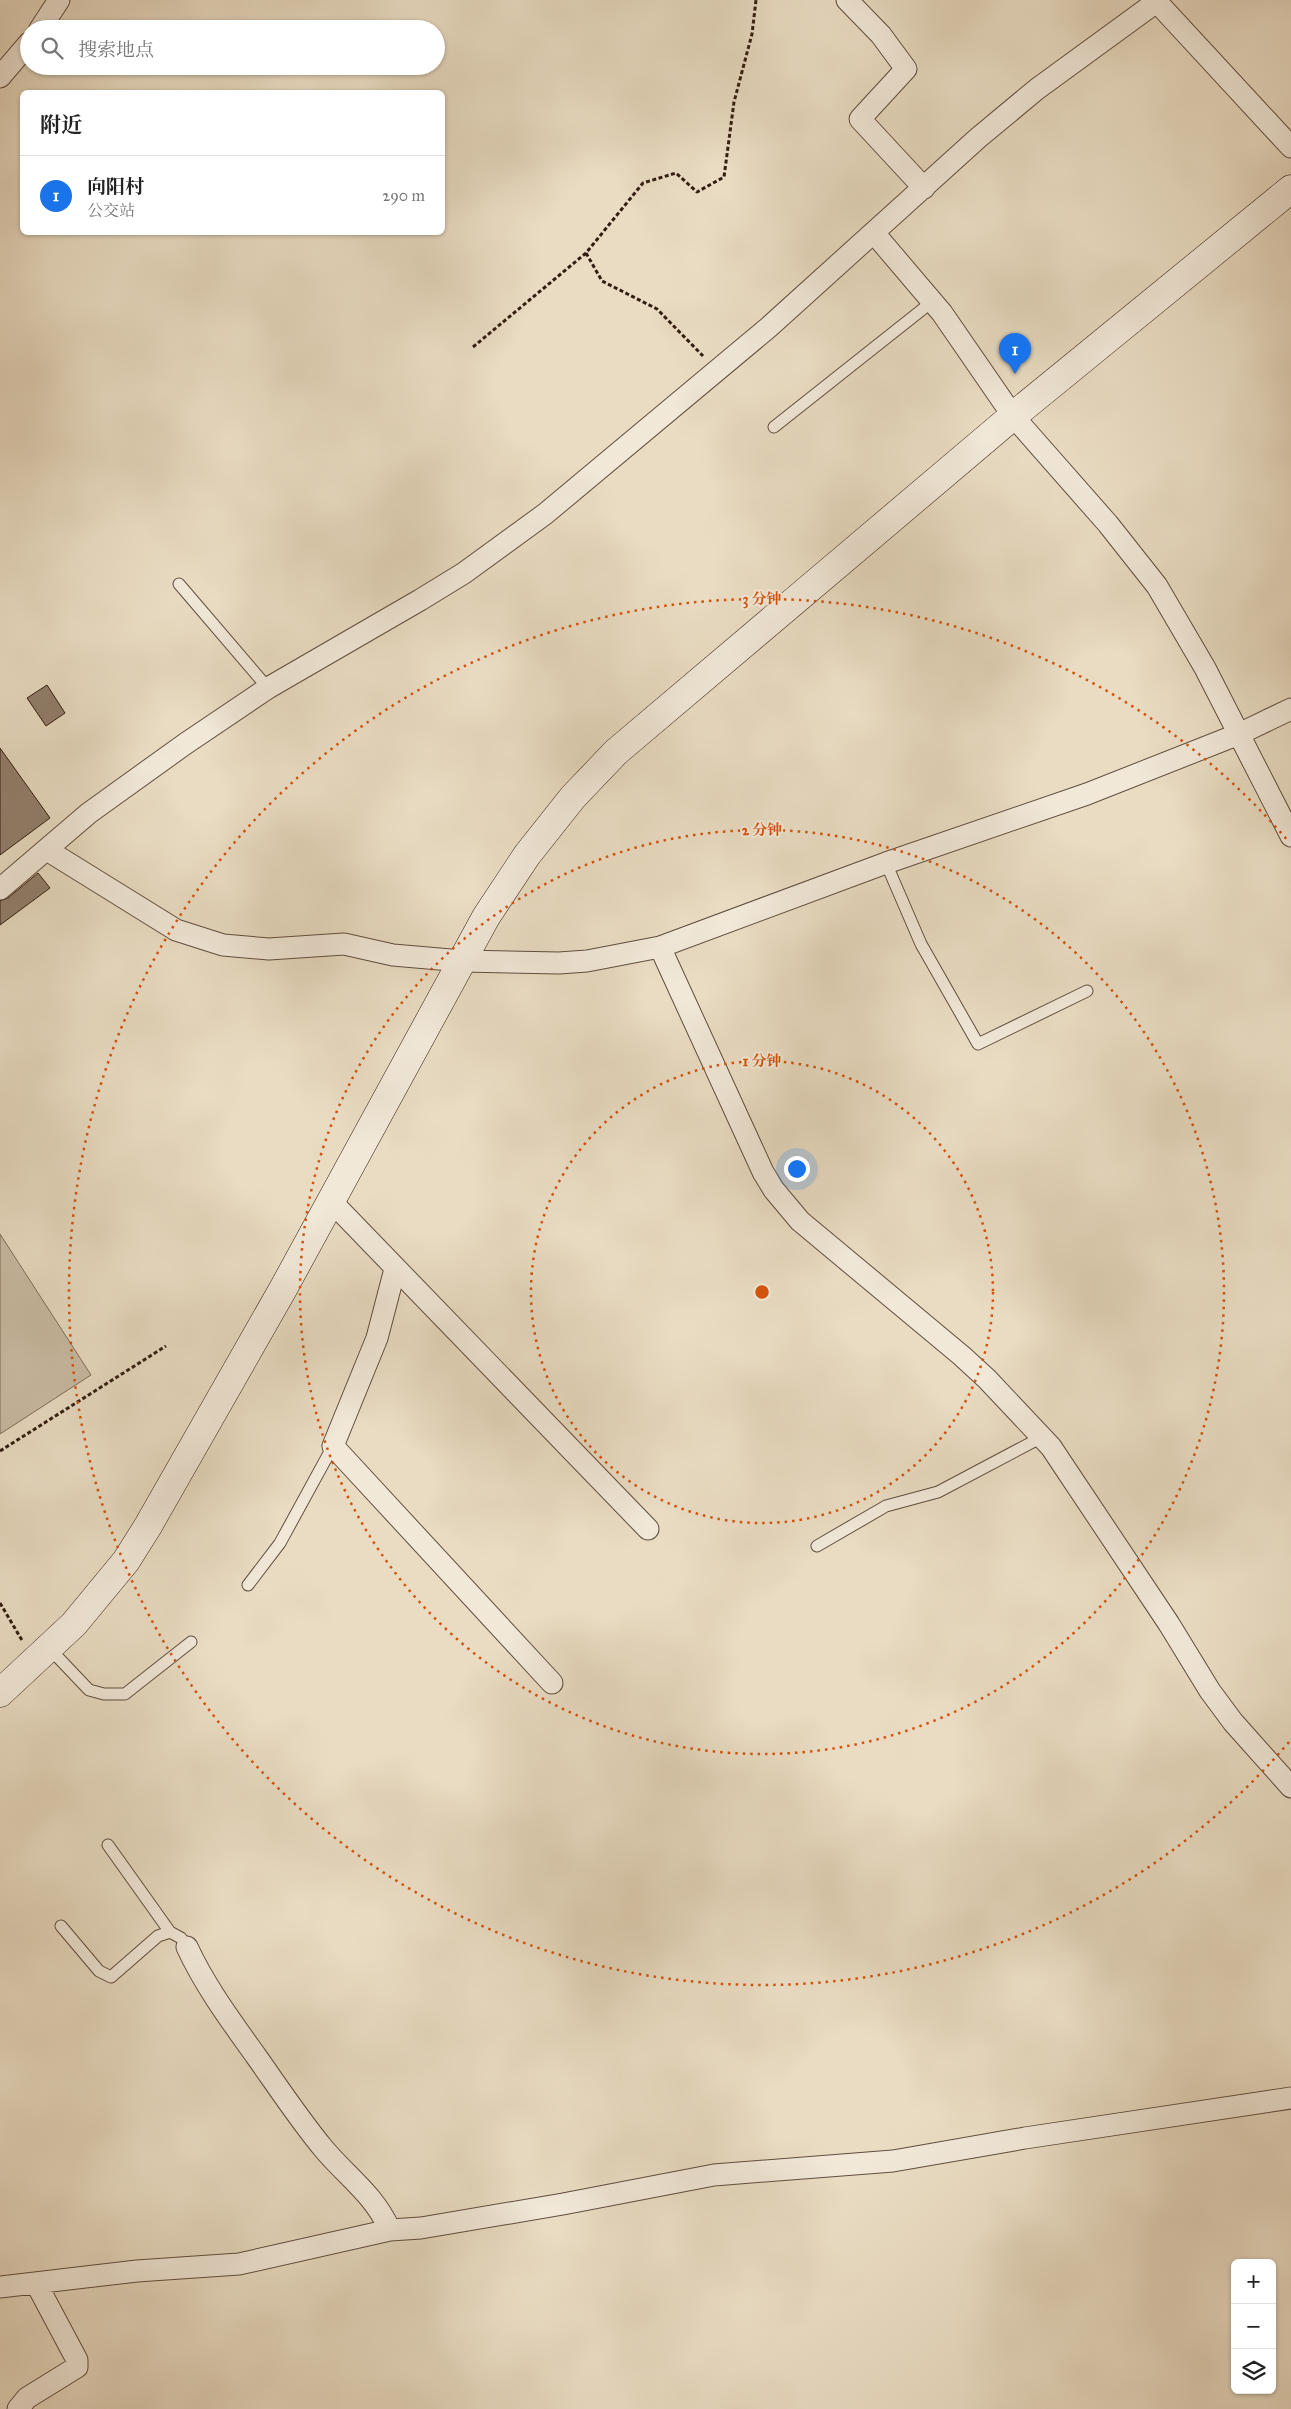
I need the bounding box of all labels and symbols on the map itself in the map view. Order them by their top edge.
pin: 1 [999,333,1031,374]
text: 3 分钟 [742,590,782,609]
text: 2 分钟 [742,821,782,839]
text: 1 分钟 [742,1052,782,1070]
your location [784,1156,810,1182]
centre of rings [753,1283,771,1301]

